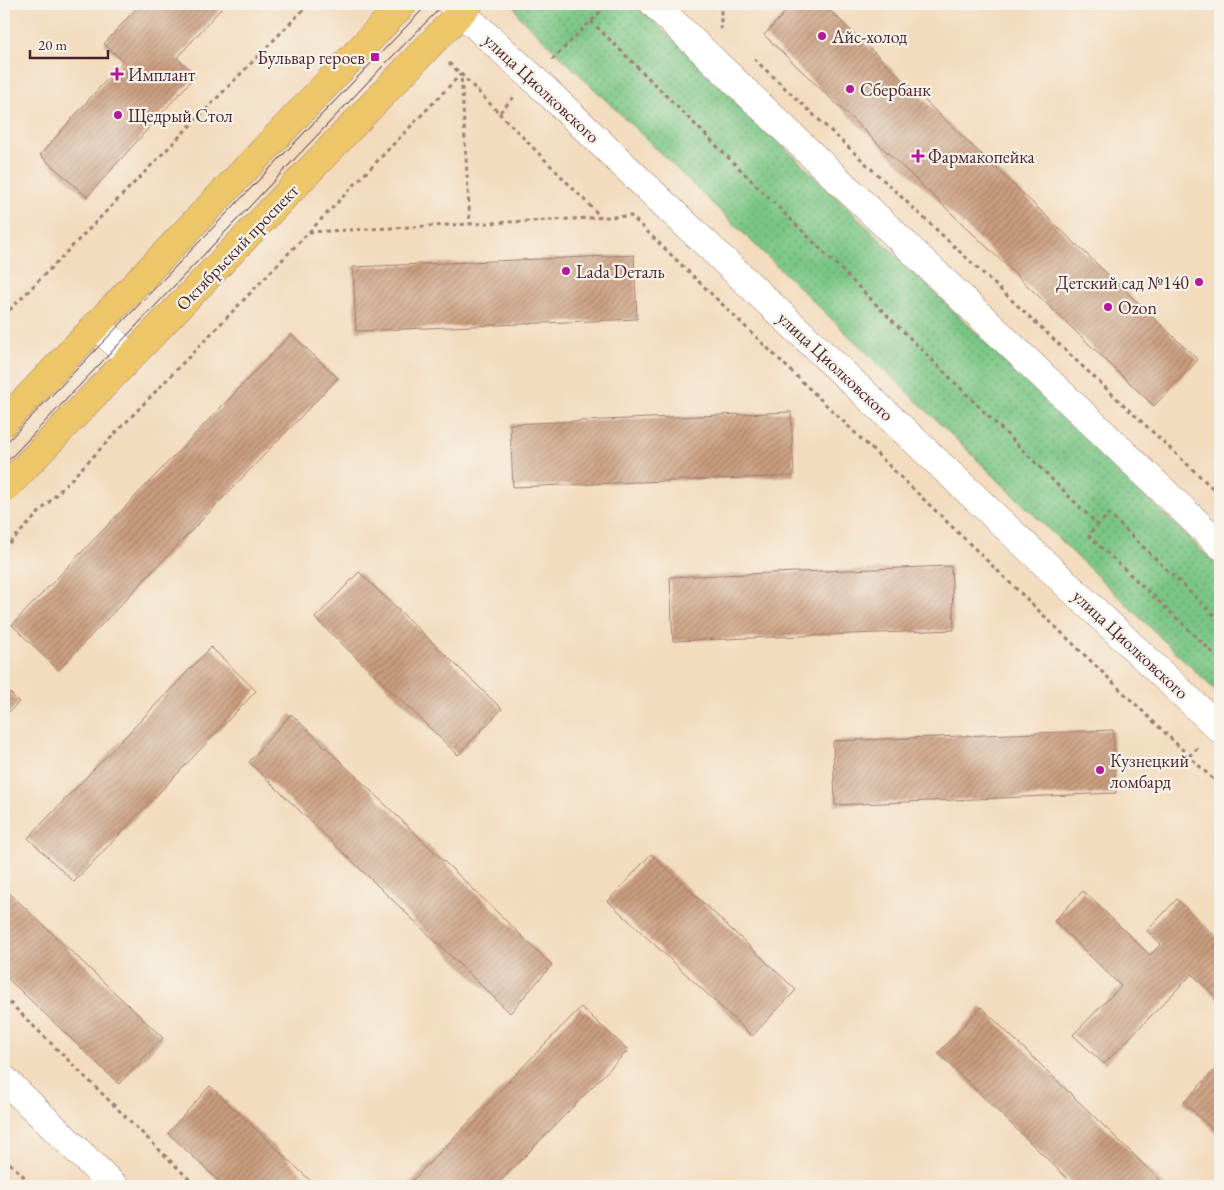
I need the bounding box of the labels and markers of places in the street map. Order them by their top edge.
place label: Айс-холод [831,25,907,48]
marker: Айс-холод [816,30,828,42]
place label: Бульвар героев [257,46,365,69]
marker: Бульвар героев [369,51,381,63]
place label: Имплант [128,63,196,86]
marker: Имплант [110,67,124,81]
place label: Сбербанк [860,78,931,101]
marker: Сбербанк [844,83,856,95]
place label: Щедрый Стол [128,104,233,127]
marker: Щедрый Стол [112,109,124,121]
place label: Фармакопейка [928,145,1036,168]
marker: Фармакопейка [912,150,924,162]
place label: Lada Dеталь [576,260,665,283]
marker: Lada Dеталь [560,265,572,277]
place label: Детский сад №140 [1056,271,1189,294]
marker: Детский сад №140 [1193,276,1205,288]
place label: Ozon [1118,296,1157,319]
marker: Ozon [1102,301,1114,313]
place label: Кузнецкий ломбард [1110,749,1189,793]
marker: Кузнецкий ломбард [1094,764,1106,776]

